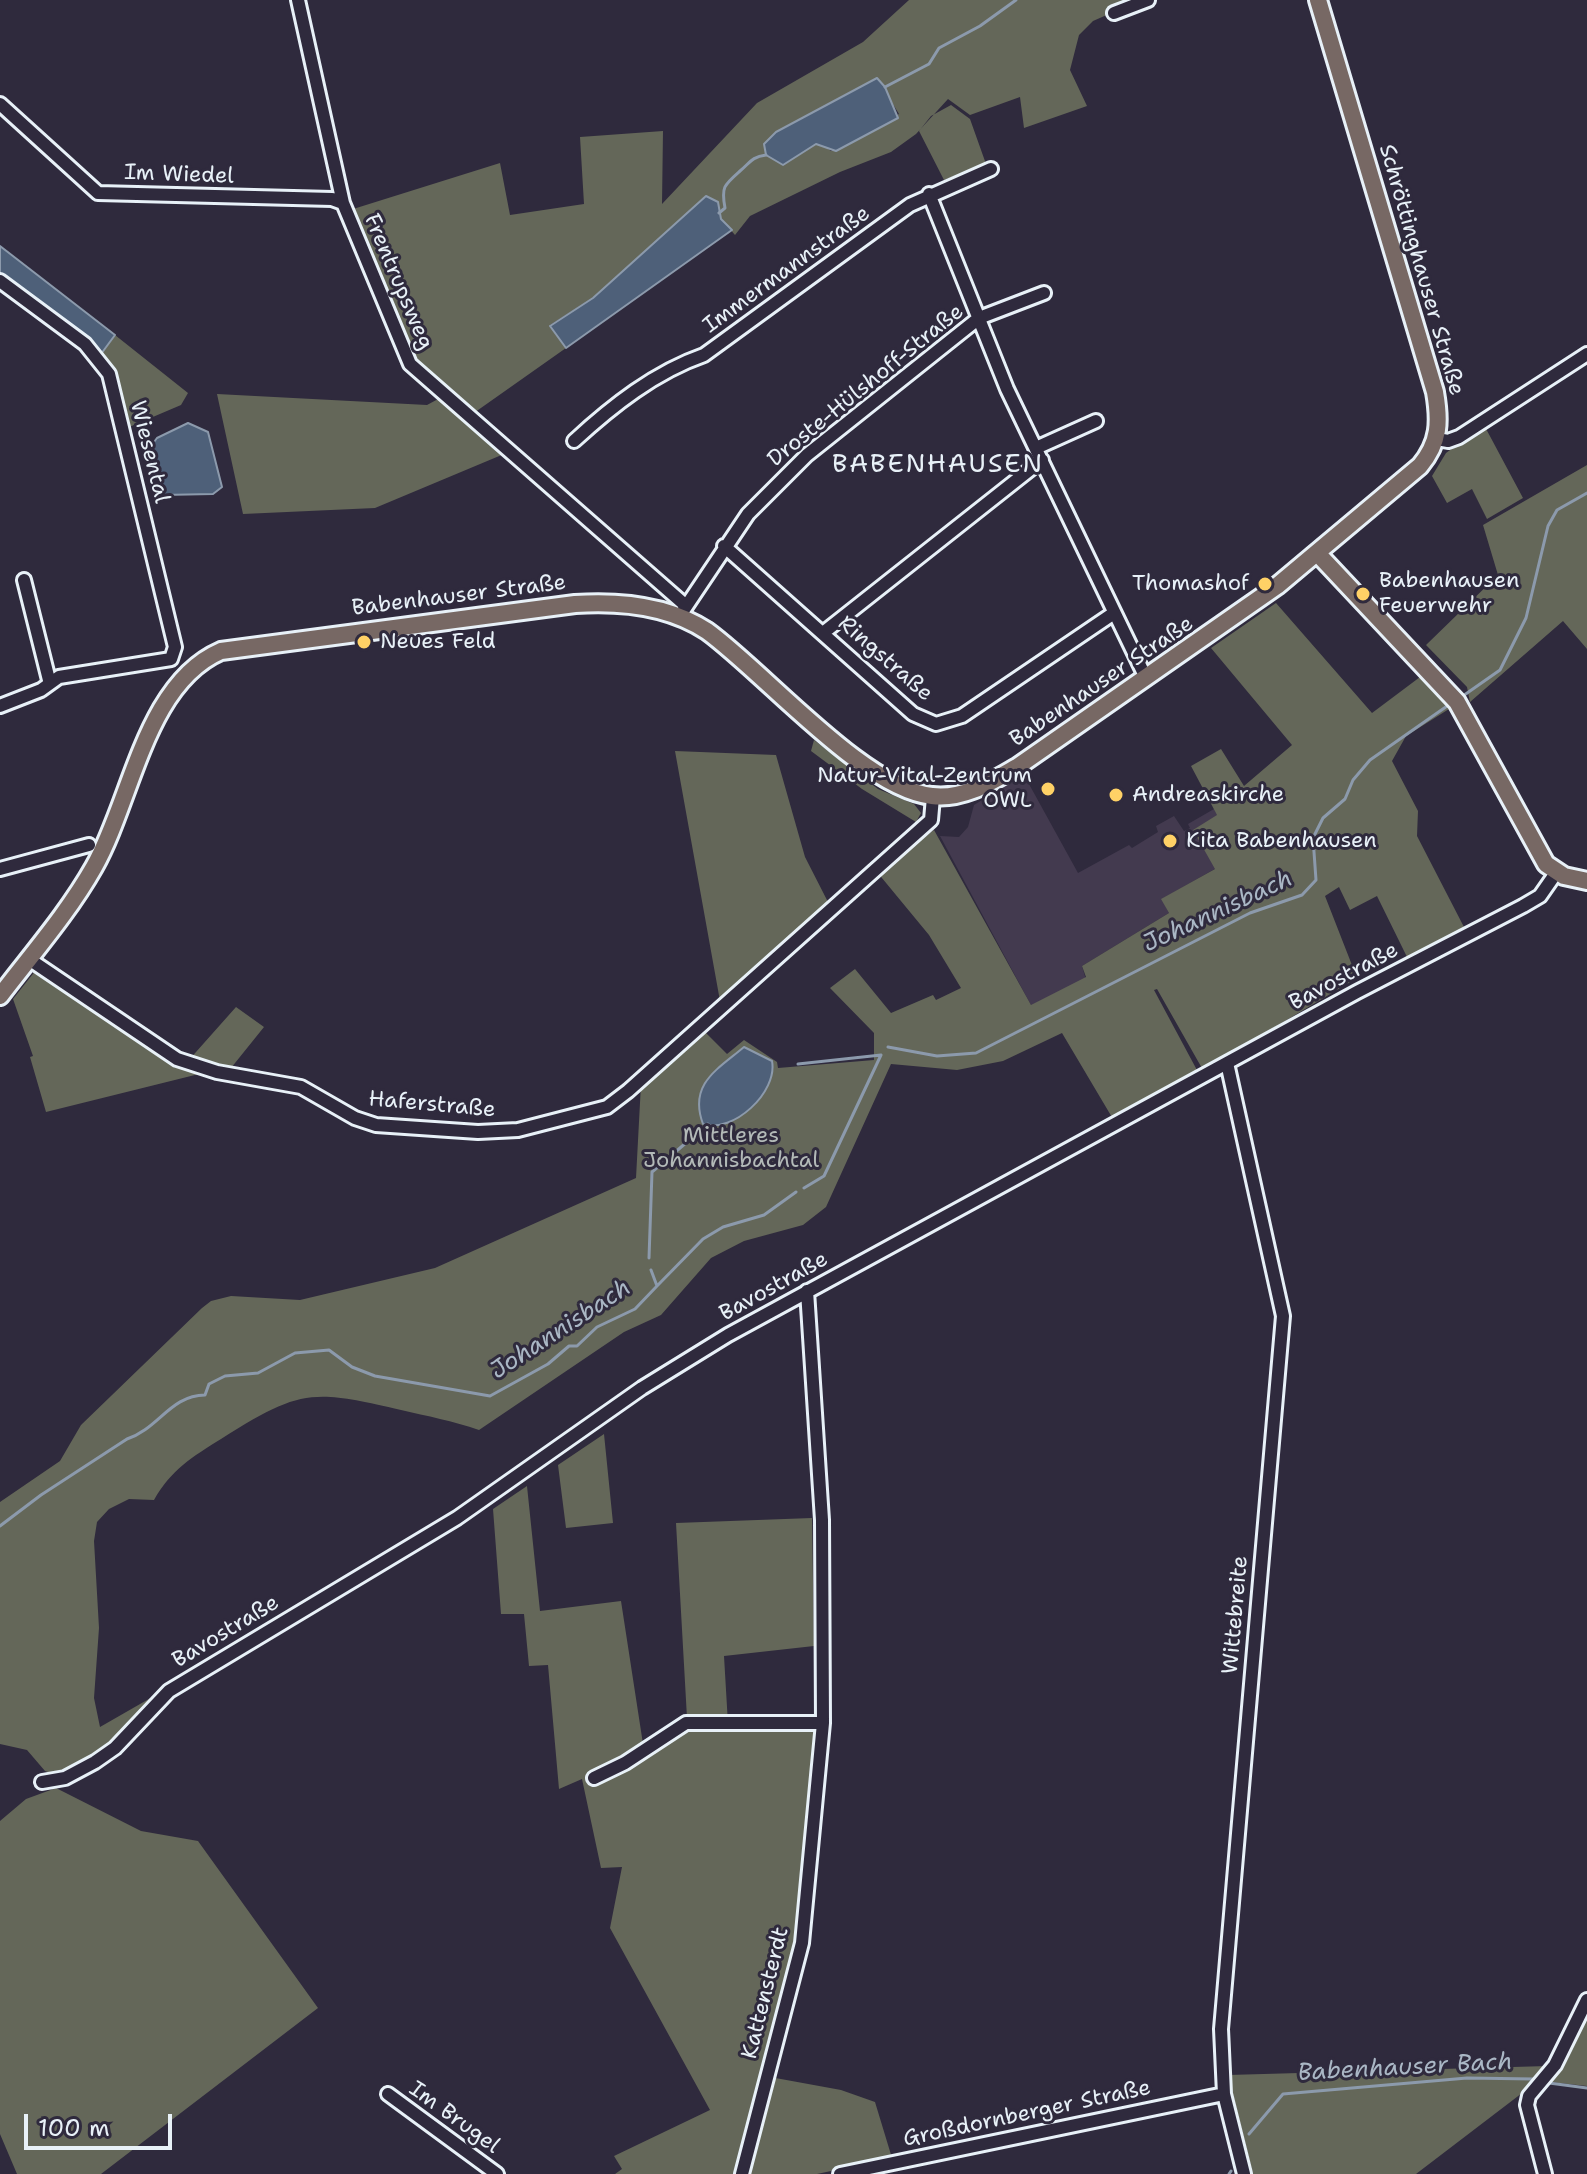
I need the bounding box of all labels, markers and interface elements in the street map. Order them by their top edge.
street label: Schröttinghauser Straße [1372,141,1470,399]
street label: Im Wiedel [124,160,234,190]
street label: Immermannstraße [698,201,876,339]
street label: Frentrupsweg [358,210,438,354]
street label: Droste-Hülshoff-Straße [763,299,969,473]
street label: Wiesental [124,398,174,506]
district label: BABENHAUSEN [832,449,1044,481]
place label: Babenhausen Feuerwehr [1379,568,1520,620]
street label: Babenhauser Straße [350,570,568,622]
place label: Thomashof [1132,571,1249,597]
marker: Thomashof [1256,575,1274,593]
marker: Babenhausen Feuerwehr [1354,585,1372,603]
street label: Ringstraße [832,611,938,707]
street label: Babenhauser Straße [1005,611,1199,753]
place label: Neues Feld [380,629,496,655]
marker: Neues Feld [355,633,373,651]
place label: Natur-Vital-Zentrum OWL [817,763,1032,814]
marker: Natur-Vital-Zentrum OWL [1039,780,1057,798]
place label: Andreaskirche [1132,782,1284,808]
marker: Andreaskirche [1107,786,1125,804]
place label: Kita Babenhausen [1186,828,1377,854]
marker: Kita Babenhausen [1161,832,1179,850]
water label: Johannisbach [1139,865,1297,959]
street label: Bavostraße [1285,937,1403,1017]
street label: Haferstraße [367,1086,497,1124]
park label: Mittleres Johannisbachtal [643,1123,819,1174]
street label: Bavostraße [715,1246,833,1328]
water label: Johannisbach [485,1274,637,1386]
street label: Wittebreite [1218,1555,1254,1675]
street label: Bavostraße [168,1590,284,1674]
street label: Kattensterdt [737,1924,795,2062]
water label: Babenhauser Bach [1297,2048,1513,2088]
street label: Großdornberger Straße [901,2075,1153,2153]
street label: Im Brugel [404,2076,504,2160]
scale bar [28,2098,176,2148]
text: 100 m [38,2112,110,2144]

